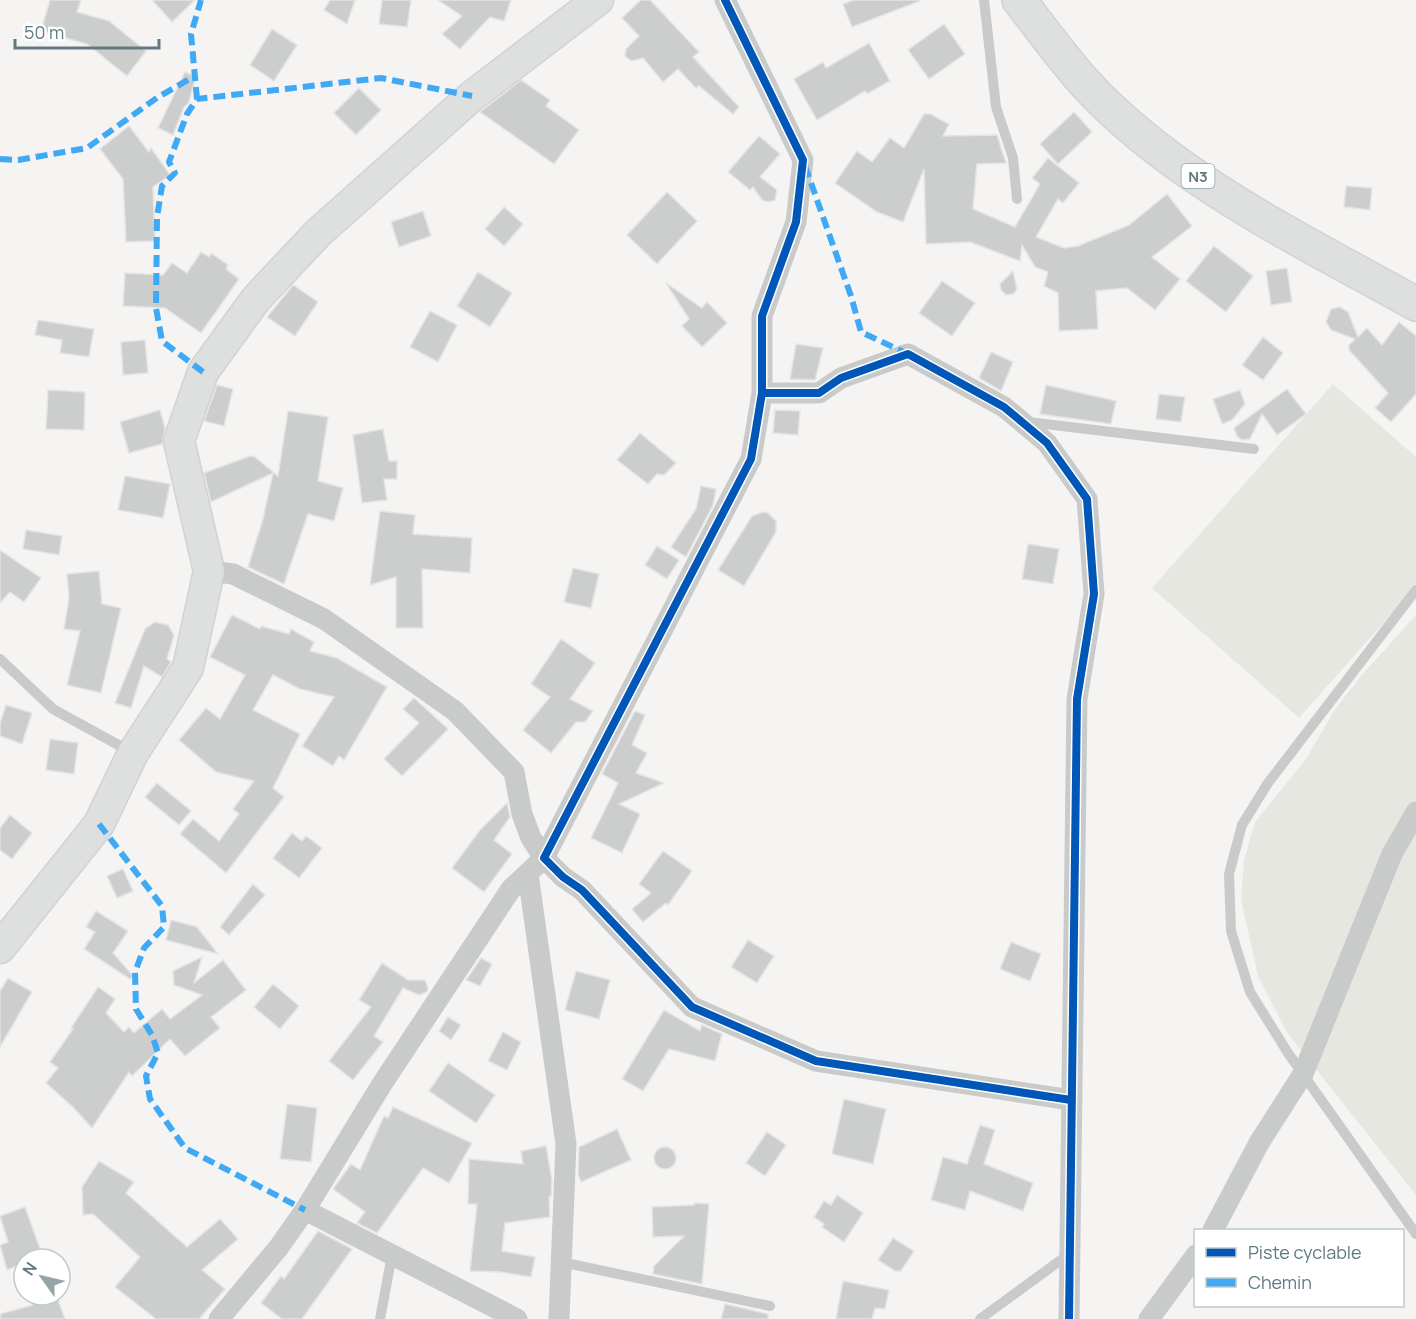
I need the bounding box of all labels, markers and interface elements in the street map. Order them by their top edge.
scale bar [15,12,159,50]
text: 50 m [24,20,64,44]
road number: N3 [1182,164,1214,188]
legend [1194,1229,1404,1307]
text: Piste cyclable [1248,1240,1362,1264]
north arrow [12,1247,72,1307]
text: N [17,1258,42,1280]
text: Chemin [1248,1270,1312,1294]

